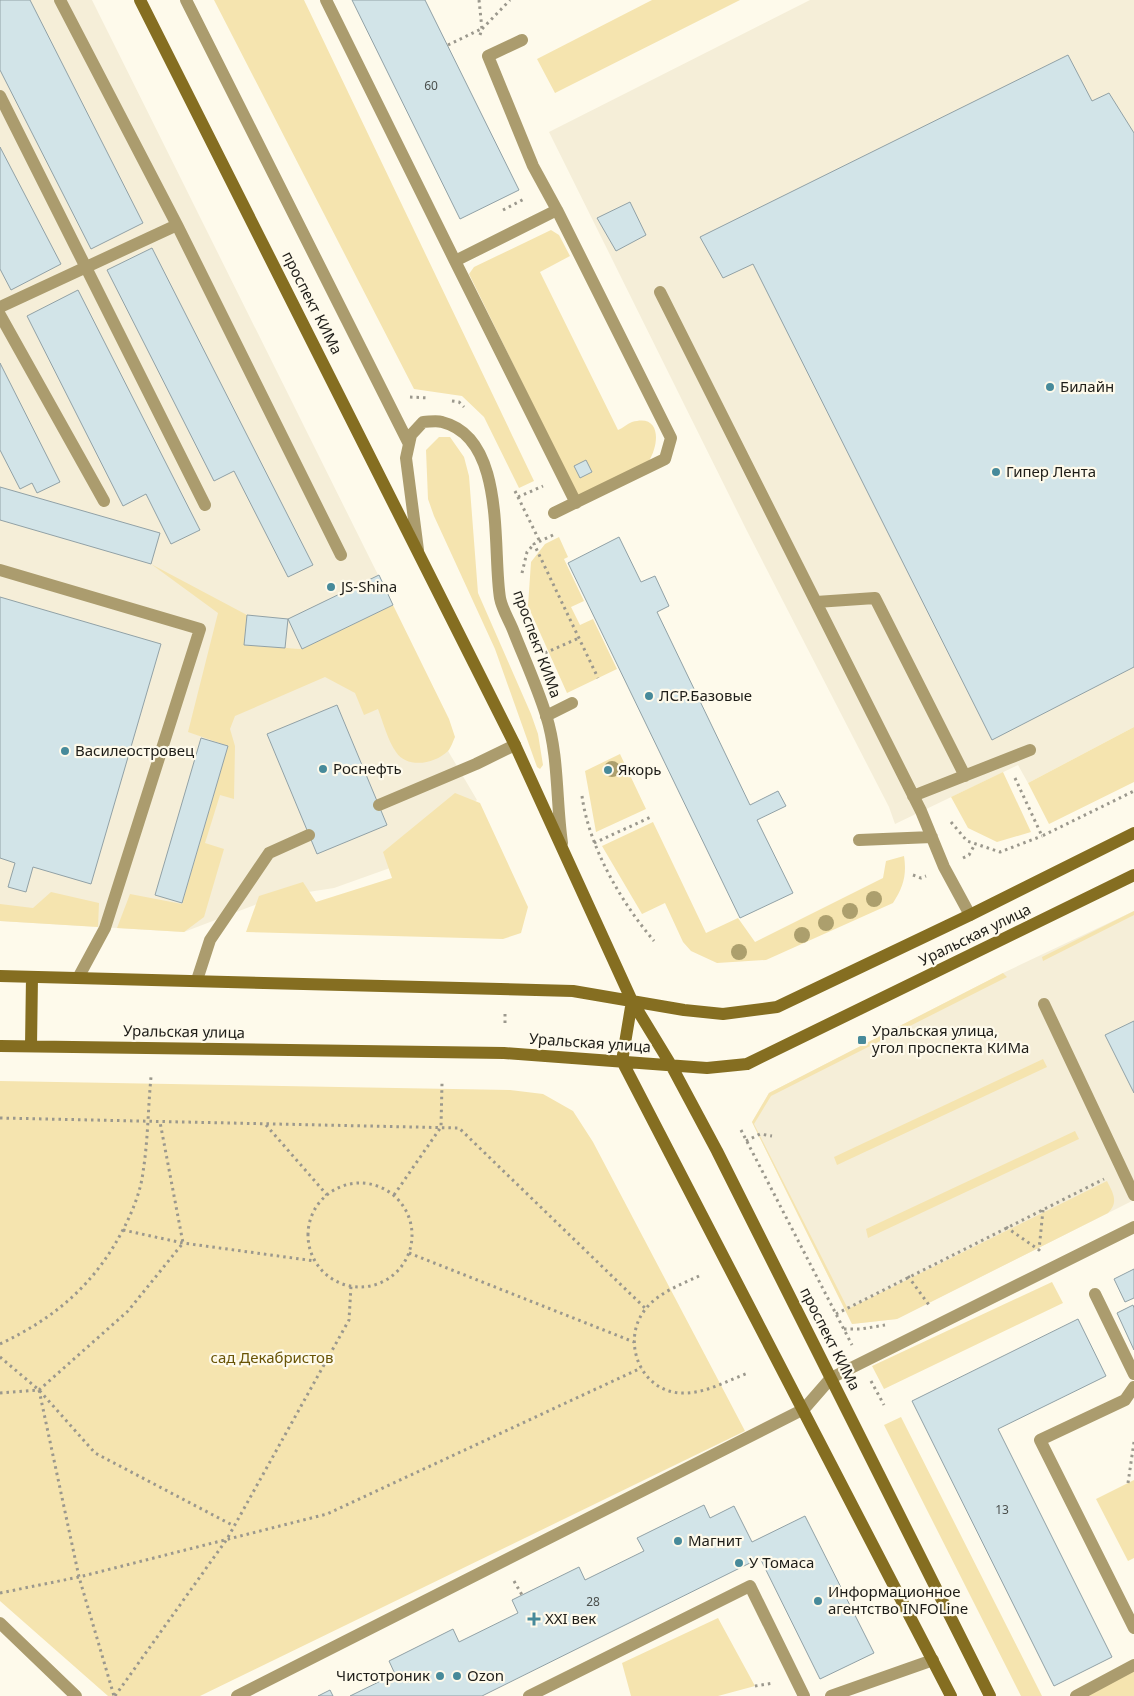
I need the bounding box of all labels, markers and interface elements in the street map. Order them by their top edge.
house number: 60 [424,77,438,94]
street label: проспект КИМа [278,247,348,358]
place label: Билайн [1060,376,1114,396]
marker: Билайн [1044,381,1056,393]
place label: Гипер Лента [1006,461,1096,481]
marker: Гипер Лента [990,466,1002,478]
place label: JS-Shina [339,576,397,596]
marker: JS-Shina [325,581,337,593]
street label: проспект КИМа [509,587,567,700]
place label: ЛСР.Базовые [659,685,752,705]
marker: ЛСР.Базовые [643,690,655,702]
place label: Василеостровец [75,740,195,760]
marker: Василеостровец [59,745,71,757]
place label: Роснефть [333,758,402,778]
place label: Якорь [618,759,661,779]
marker: Роснефть [317,763,329,775]
marker: Якорь [602,764,614,776]
street label: Уральская улица [915,898,1034,970]
street label: Уральская улица [123,1020,245,1042]
place label: Уральская улица, угол проспекта КИМа [872,1020,1029,1057]
street label: Уральская улица [529,1028,652,1056]
marker: Уральская улица, угол проспекта КИМа [856,1034,868,1046]
street label: проспект КИМа [796,1283,866,1394]
park label: сад Декабристов [211,1347,333,1367]
house number: 13 [995,1501,1009,1518]
place label: Магнит [688,1530,742,1550]
marker: Магнит [672,1535,684,1547]
place label: У Томаса [749,1552,814,1572]
marker: У Томаса [733,1557,745,1569]
place label: Информационное агентство INFOLine [828,1581,968,1618]
house number: 28 [586,1593,600,1610]
marker: Информационное агентство INFOLine [812,1595,824,1607]
place label: XXI век [545,1608,596,1628]
marker: XXI век [527,1612,541,1626]
place label: Чистотроник [336,1665,430,1685]
place label: Ozon [467,1665,504,1685]
marker: Чистотроник [434,1670,446,1682]
marker: Ozon [451,1670,463,1682]

